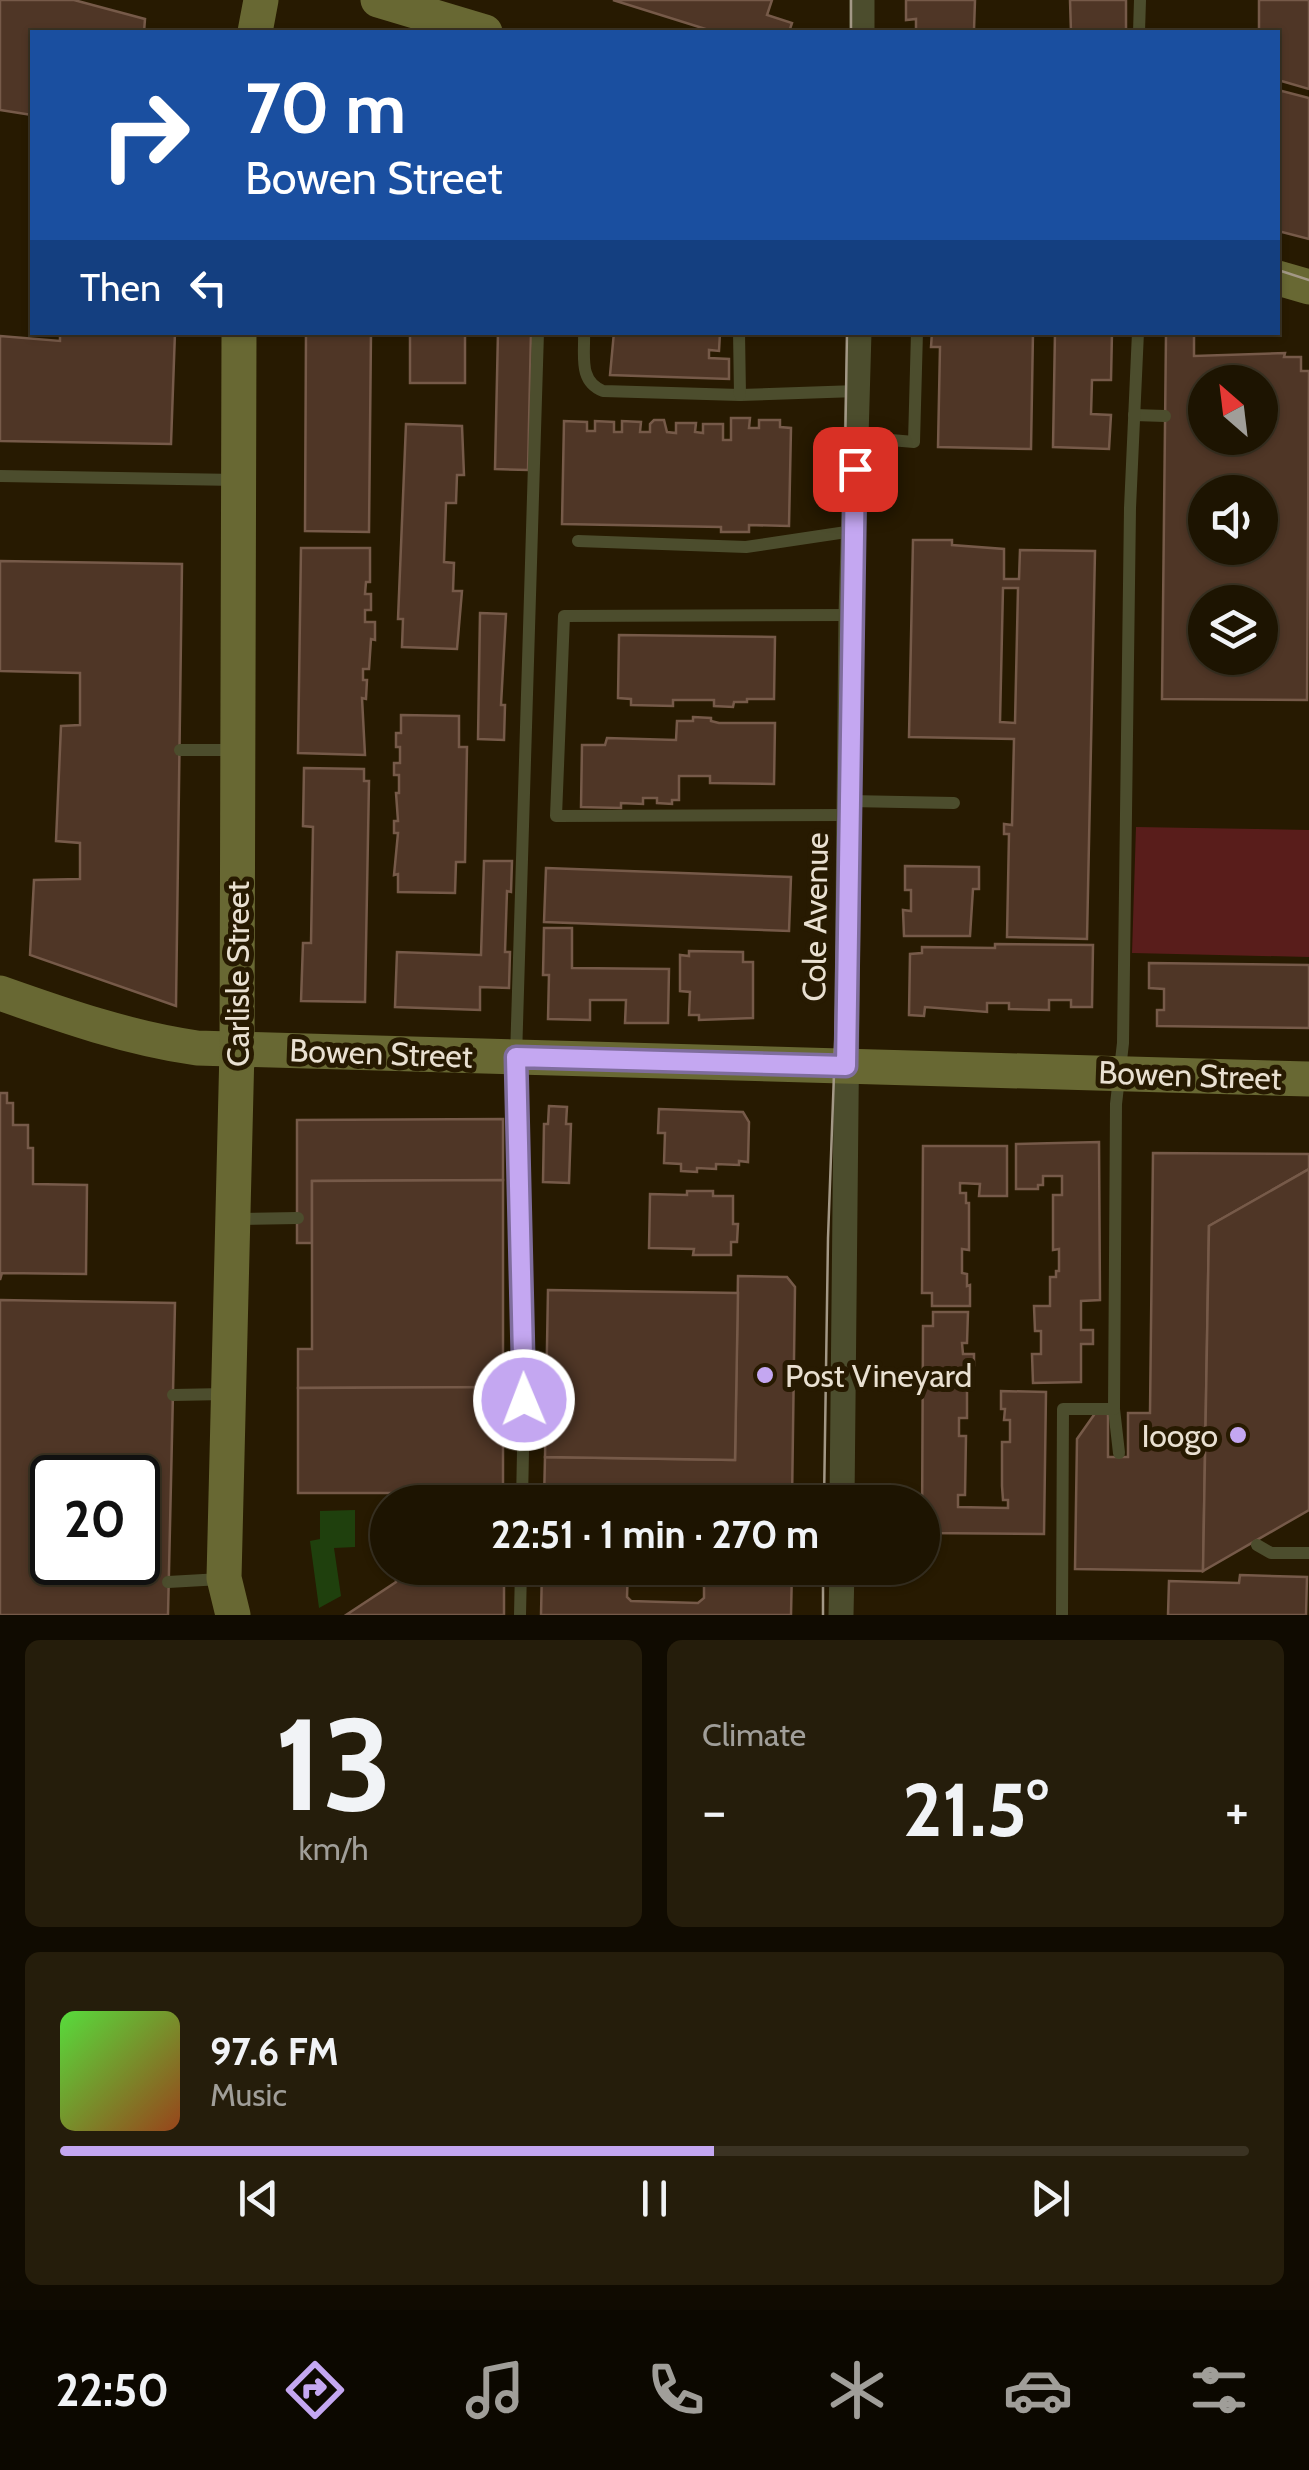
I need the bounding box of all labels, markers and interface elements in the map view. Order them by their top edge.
text: 70 m [245,65,406,151]
icon: right [80,70,210,200]
text: Bowen Street [245,151,503,205]
icon: left [181,260,236,315]
text: Then [80,264,161,311]
north arrow [1188,365,1278,455]
map controls [1188,365,1278,675]
pin [813,427,898,512]
icon: arrive [828,442,883,497]
button: sound [1188,475,1278,565]
button: layers [1188,585,1278,675]
street label: Cole Avenue [794,832,836,1002]
street label: Carlisle Street [218,881,257,1067]
street label: Bowen Street [289,1030,473,1076]
street label: Bowen Street [1098,1052,1282,1098]
position arrow [472,1348,576,1452]
place label: Post Vineyard [785,1356,972,1395]
marker: Post Vineyard [754,1364,776,1386]
place label: Ioogo [1142,1416,1218,1455]
marker: Ioogo [1227,1424,1249,1446]
speed limit sign: 20 [30,1455,160,1585]
text: 22:51 · 1 min · 270 m [491,1511,819,1558]
text: 13 [274,1685,393,1843]
text: Climate [702,1715,806,1754]
text: 21.5° [903,1764,1048,1855]
text: − [702,1777,726,1844]
text: + [1225,1777,1249,1844]
text: km/h [298,1829,369,1868]
text: 97.6 FM [210,2028,339,2075]
text: Music [210,2075,287,2114]
icon: previous [231,2171,286,2226]
icon: pause [627,2171,682,2226]
icon: next [1023,2171,1078,2226]
icon: directions [280,2355,350,2425]
icon: music [460,2355,530,2425]
icon: phone [641,2355,711,2425]
icon: climate [822,2355,892,2425]
icon: car [1003,2355,1073,2425]
icon: filters [1184,2355,1254,2425]
text: 22:50 [55,2363,169,2417]

